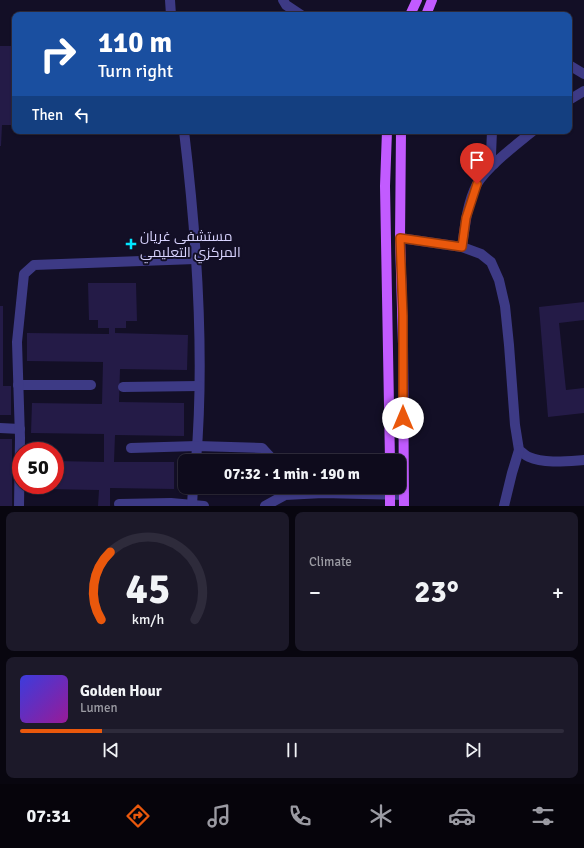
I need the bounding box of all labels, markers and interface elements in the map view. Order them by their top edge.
text: 110 m [98,26,172,60]
icon: right [32,28,84,80]
text: Turn right [98,60,173,82]
icon: left [71,104,93,126]
text: Then [32,106,63,124]
pin [460,143,494,184]
icon: arrive [466,149,488,171]
place label: مستشفى غريان المركزي التعليمي [140,228,241,264]
marker: مستشفى غريان المركزي التعليمي [125,238,137,250]
position arrow [382,397,424,439]
speed limit sign: 50 [12,442,64,494]
text: 07:32 · 1 min · 190 m [224,465,360,483]
text: Climate [309,554,352,570]
text: 45 [125,563,170,614]
text: 23° [414,574,459,611]
text: − [309,579,321,606]
text: + [552,579,564,606]
text: km/h [131,610,164,627]
text: Golden Hour [80,682,162,700]
text: Lumen [80,700,118,716]
icon: previous [100,739,122,761]
icon: pause [281,739,303,761]
icon: next [462,739,484,761]
icon: directions [124,802,152,830]
icon: music [205,802,233,830]
icon: phone [286,802,314,830]
icon: climate [367,802,395,830]
icon: car [448,802,476,830]
icon: filters [529,802,557,830]
text: 07:31 [27,805,71,827]

